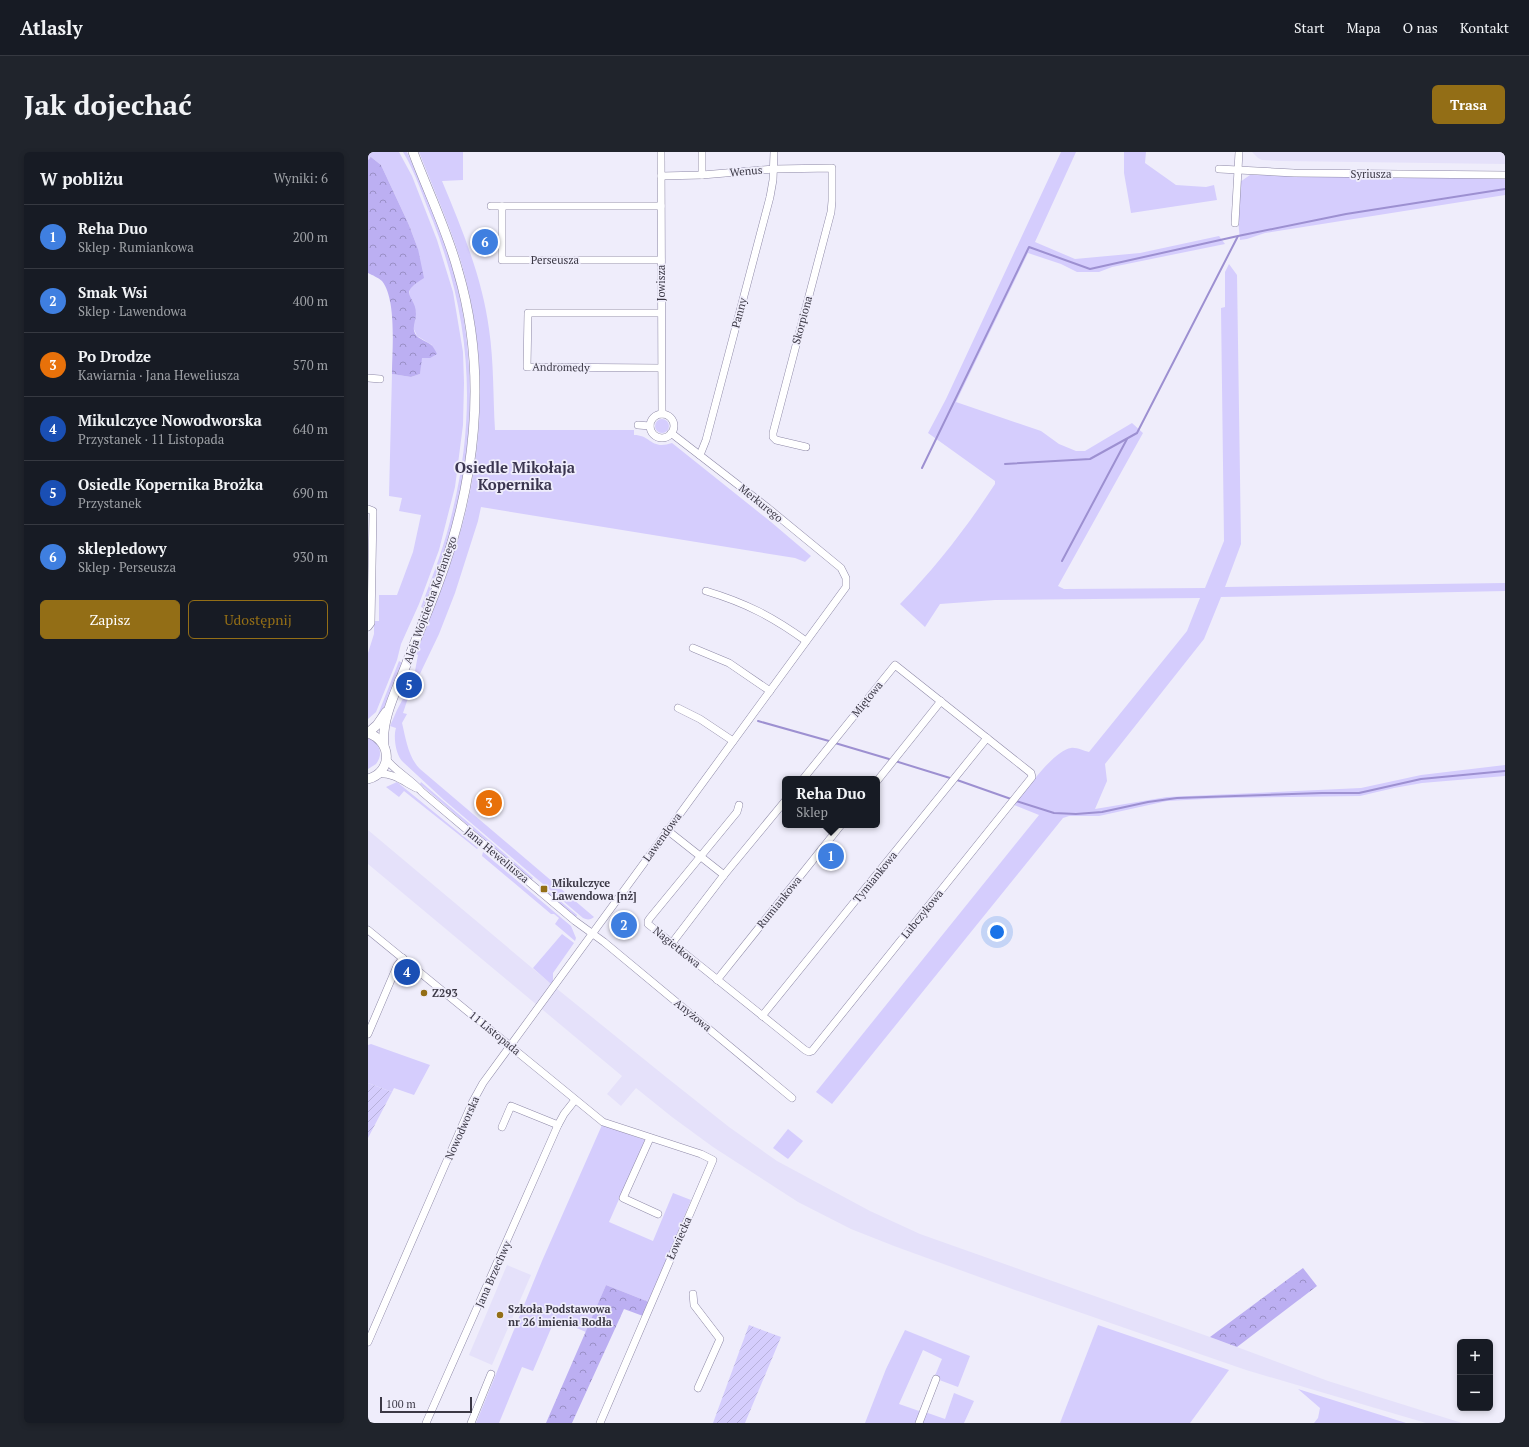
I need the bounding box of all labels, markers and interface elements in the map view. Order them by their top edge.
text: Atlasly [20,15,82,40]
text: Start [1294,18,1324,37]
text: Mapa [1346,18,1381,37]
text: O nas [1403,18,1438,37]
text: Kontakt [1460,18,1509,37]
button: Trasa [1432,85,1505,124]
text: Jak dojechać [24,86,192,123]
street label: Wenus [729,163,763,179]
text: W pobliżu [40,167,123,190]
street label: Syriusza [1351,167,1392,181]
text: Wyniki: 6 [273,169,328,187]
text: Reha Duo [78,218,147,238]
pin: 6 [472,227,498,257]
text: 1 [49,228,57,246]
text: 200 m [293,228,328,246]
text: Sklep · Rumiankowa [78,238,194,256]
street label: Perseusza [531,253,580,267]
street label: Jowisza [654,264,668,301]
text: Smak Wsi [78,282,148,302]
text: 2 [49,292,57,310]
text: 400 m [293,292,328,310]
street label: Skorpiona [789,294,815,346]
street label: Panny [728,296,750,330]
text: Sklep · Lawendowa [78,302,186,320]
text: Po Drodze [78,346,151,366]
text: 3 [49,356,57,374]
text: 570 m [293,356,328,374]
street label: Andromedy [532,360,590,375]
text: Kawiarnia · Jana Heweliusza [78,366,240,384]
text: Mikulczyce Nowodworska [78,410,262,430]
text: 4 [49,420,57,438]
text: 640 m [293,420,328,438]
text: Przystanek · 11 Listopada [78,430,224,448]
district label: Osiedle Mikołaja Kopernika [455,457,576,494]
text: Osiedle Kopernika Brożka [78,474,263,494]
street label: Merkurego [736,481,786,525]
text: 5 [49,484,57,502]
text: 690 m [293,484,328,502]
text: Przystanek [78,494,141,512]
street label: Aleja Wojciecha Korfantego [400,534,460,666]
text: sklepledowy [78,538,167,558]
text: 6 [49,548,57,566]
text: 930 m [293,548,328,566]
text: Sklep · Perseusza [78,558,176,576]
button: Zapisz [40,600,180,639]
button: Udostępnij [188,600,328,639]
pin: 5 [396,670,422,700]
street label: Miętowa [848,678,886,720]
popup [782,776,880,828]
text: Reha Duo [796,783,866,803]
pin: 3 [476,788,502,818]
text: Sklep [796,803,828,821]
street label: Lawendowa [640,809,685,864]
street label: Jana Heweliusza [462,824,532,886]
pin: 1 [818,841,844,871]
street label: Tymiankowa [850,848,900,906]
street label: Rumiankowa [754,873,805,931]
place label: Mikulczyce Lawendowa [nż] [552,876,637,903]
marker: Mikulczyce Lawendowa [nż] [539,884,549,894]
street label: Lubczykowa [898,886,946,941]
pin: 2 [611,910,637,940]
your location [987,922,1007,942]
street label: Nagietkowa [650,924,704,971]
pin: 4 [394,957,420,987]
place label: Z293 [432,986,458,1000]
marker: Z293 [419,988,429,998]
street label: Anyżowa [671,996,715,1035]
street label: 11 Listopada [466,1008,524,1058]
street label: Nowodworska [442,1094,482,1162]
street label: Łowiecka [663,1214,695,1261]
street label: Jana Brzechwy [472,1238,514,1309]
place label: Szkoła Podstawowa nr 26 imienia Rodła [508,1302,612,1329]
marker: Szkoła Podstawowa nr 26 imienia Rodła [495,1310,505,1320]
map controls [1457,1339,1493,1411]
button: + [1457,1339,1493,1375]
button: − [1457,1375,1493,1411]
scale bar [380,1395,472,1414]
text: 100 m [386,1397,416,1411]

